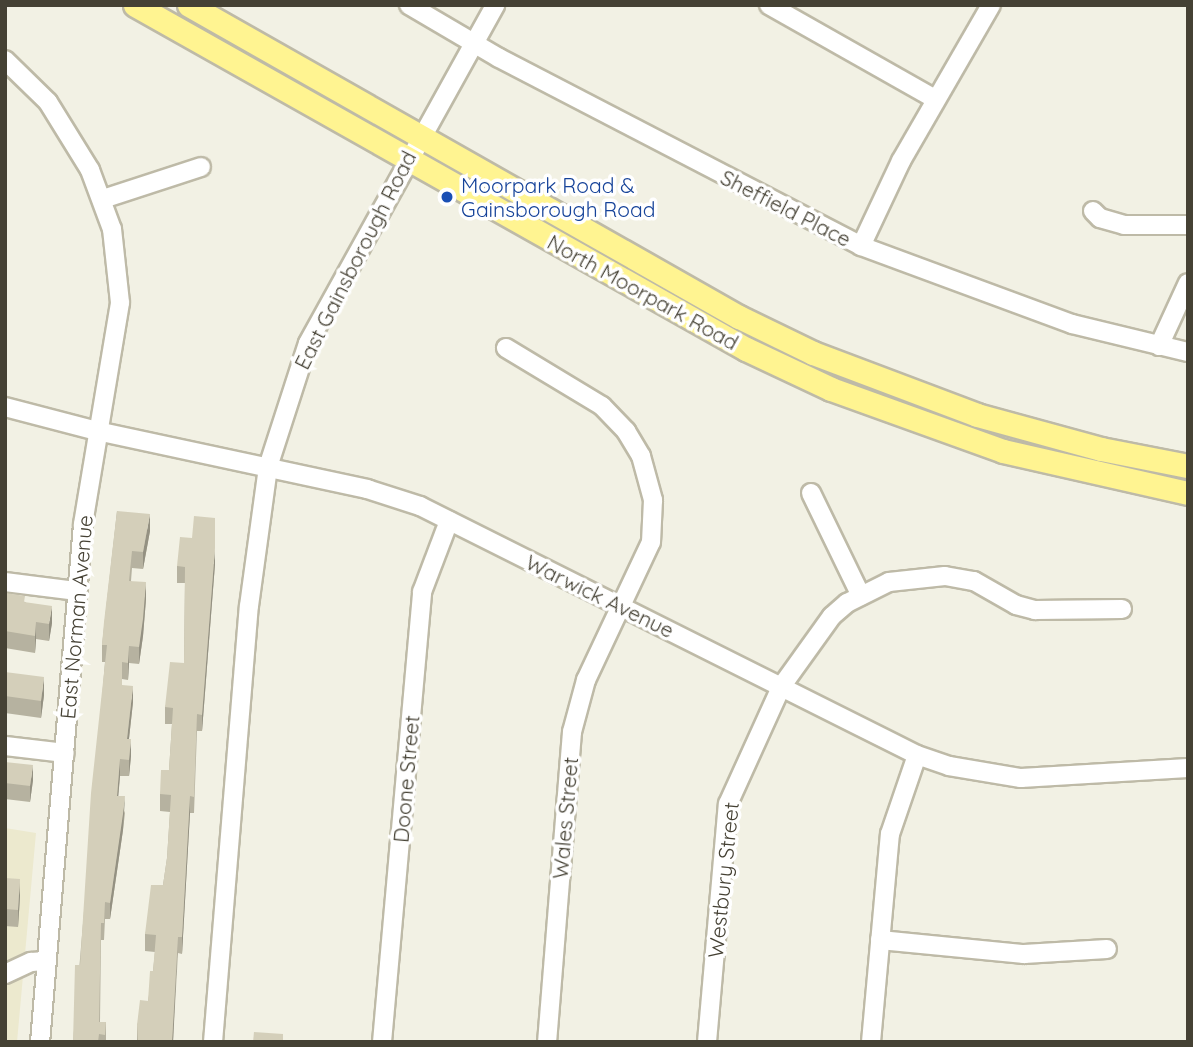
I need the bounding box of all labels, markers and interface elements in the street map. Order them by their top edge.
street label: East Gainsborough Road [289,147,421,373]
street label: Sheffield Place [717,164,855,252]
place label: Moorpark Road & Gainsborough Road [461,172,655,222]
marker: Moorpark Road & Gainsborough Road [439,189,455,205]
street label: North Moorpark Road [543,229,743,355]
street label: East Norman Avenue [55,514,97,720]
street label: Warwick Avenue [522,549,678,643]
street label: Doone Street [388,714,424,844]
street label: Wales Street [547,756,583,880]
street label: Westbury Street [702,801,744,959]

